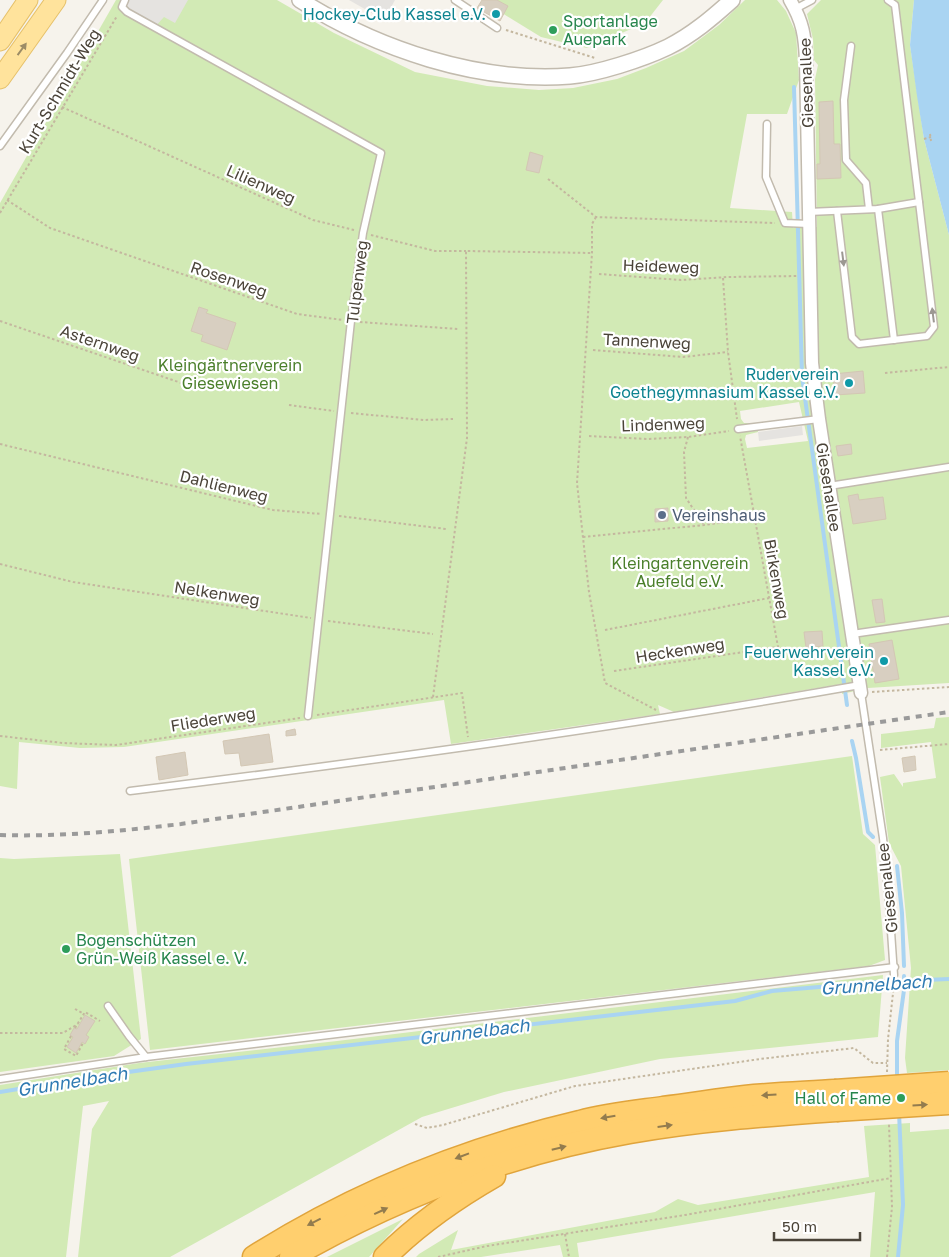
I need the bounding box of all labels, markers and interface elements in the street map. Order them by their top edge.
place label: Hockey-Club Kassel e.V. [303,4,486,24]
marker: Hockey-Club Kassel e.V. [490,8,502,20]
place label: Sportanlage Auepark [563,11,658,49]
marker: Sportanlage Auepark [547,24,559,36]
street label: Kurt-Schmidt-Weg [14,25,104,157]
street label: Giesenallee [794,38,818,128]
one-way arrow [17,42,27,56]
street label: Lilienweg [223,160,299,208]
street label: Tulpenweg [342,239,372,325]
one-way arrow [839,251,847,267]
street label: Heideweg [622,255,700,277]
street label: Rosenweg [188,257,270,301]
one-way arrow [929,307,937,323]
street label: Asternweg [58,320,142,366]
street label: Tannenweg [602,329,692,353]
park label: Kleingärtnerverein Giesewiesen [158,355,302,393]
place label: Ruderverein Goethegymnasium Kassel e.V. [610,364,839,402]
marker: Ruderverein Goethegymnasium Kassel e.V. [843,377,855,389]
street label: Lindenweg [621,413,705,435]
street label: Giesenallee [812,441,846,533]
street label: Dahlienweg [178,465,270,507]
place label: Vereinshaus [672,505,766,525]
marker: Vereinshaus [656,509,668,521]
street label: Birkenweg [760,537,794,621]
park label: Kleingartenverein Auefeld e.V. [611,553,749,591]
street label: Nelkenweg [173,576,261,610]
street label: Heckenweg [634,633,726,667]
place label: Feuerwehrverein Kassel e.V. [744,642,874,680]
marker: Feuerwehrverein Kassel e.V. [878,655,890,667]
street label: Fliederweg [169,702,257,736]
street label: Giesenallee [872,842,902,934]
place label: Bogenschützen Grün-Weiß Kassel e. V. [76,930,248,968]
marker: Bogenschützen Grün-Weiß Kassel e. V. [60,943,72,955]
water label: Grunnelbach [820,969,933,999]
water label: Grunnelbach [418,1013,531,1049]
water label: Grunnelbach [15,1061,129,1101]
place label: Hall of Fame [795,1088,891,1108]
one-way arrow [761,1092,777,1100]
marker: Hall of Fame [895,1092,907,1104]
one-way arrow [912,1100,928,1108]
one-way arrow [600,1113,616,1121]
one-way arrow [658,1122,674,1130]
one-way arrow [551,1143,566,1151]
one-way arrow [454,1152,469,1160]
one-way arrow [374,1207,388,1215]
scale bar [774,1210,860,1242]
text: 50 m [782,1217,817,1235]
one-way arrow [306,1218,321,1226]

